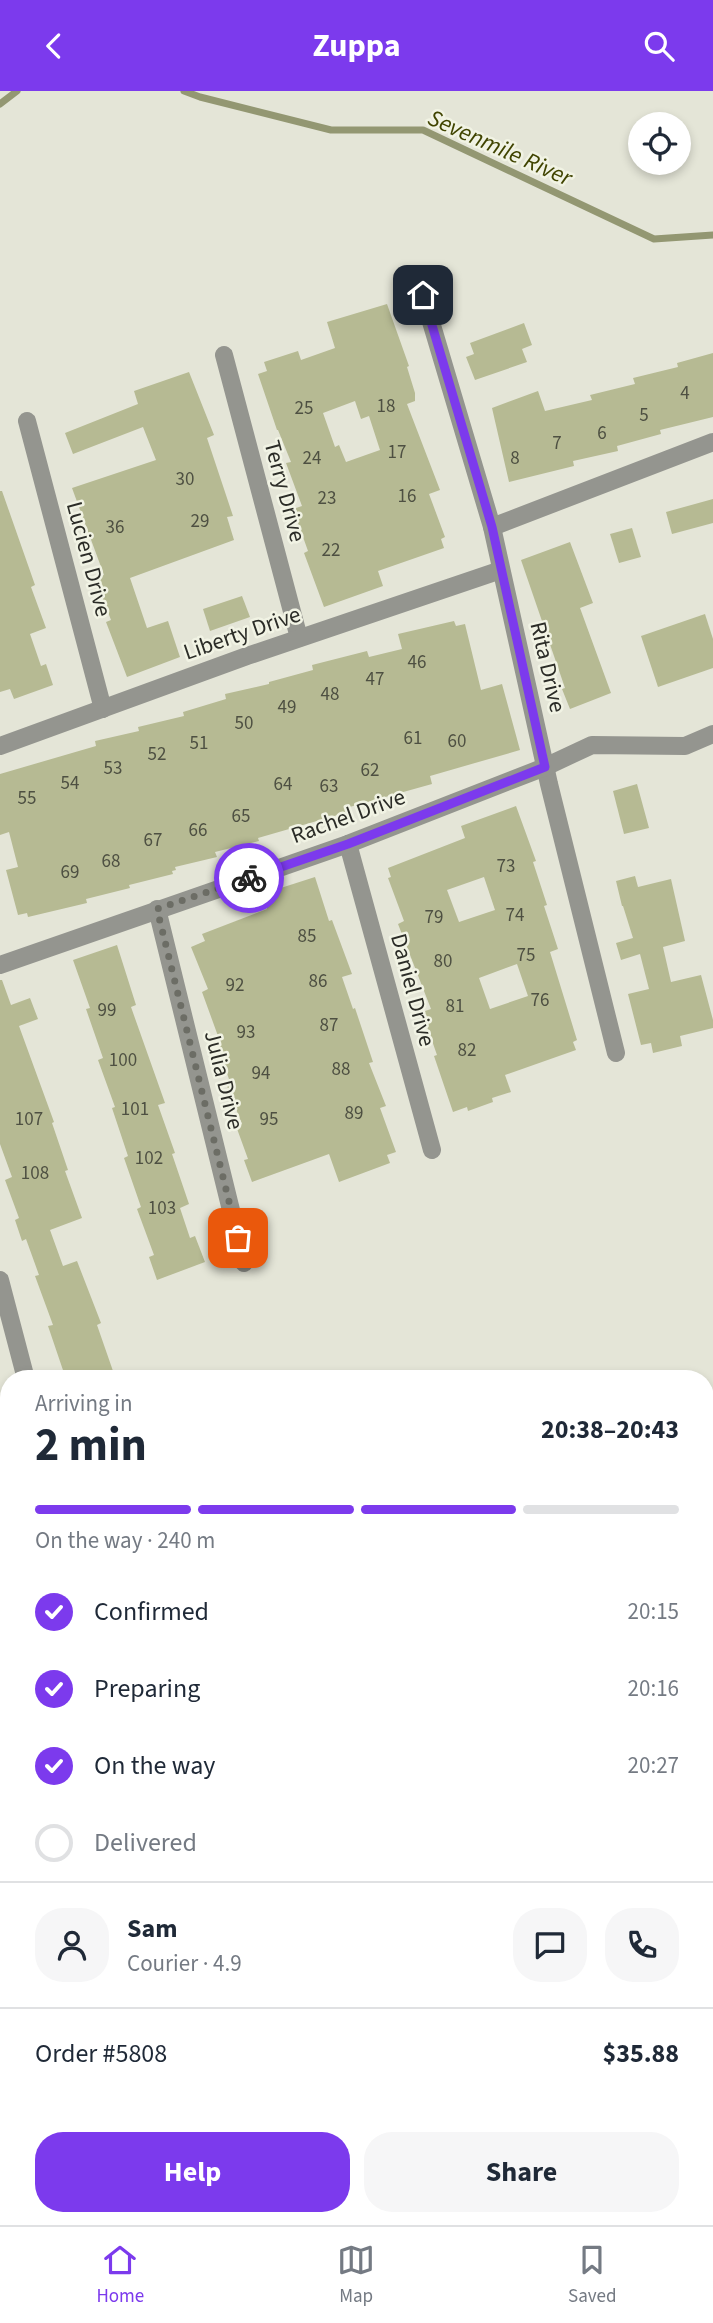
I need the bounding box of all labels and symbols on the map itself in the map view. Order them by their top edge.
water label: Sevenmile River [422,101,579,196]
pin [393,265,453,325]
house number: 4 [680,380,690,407]
house number: 18 [377,393,395,420]
house number: 25 [295,395,313,422]
house number: 5 [639,402,649,429]
house number: 6 [597,420,607,447]
house number: 7 [552,430,562,457]
street label: Terry Drive [256,437,314,545]
house number: 17 [388,439,406,466]
house number: 24 [303,445,321,472]
house number: 8 [510,445,520,472]
house number: 30 [176,466,194,493]
house number: 16 [398,483,416,510]
house number: 23 [318,485,336,512]
street label: Lucien Drive [58,498,120,620]
house number: 29 [191,508,209,535]
house number: 36 [106,514,124,541]
house number: 22 [322,537,340,564]
street label: Liberty Drive [179,598,305,668]
street label: Rita Drive [522,618,574,716]
house number: 46 [408,649,426,676]
house number: 47 [366,666,384,693]
house number: 48 [321,681,339,708]
house number: 49 [278,694,296,721]
house number: 50 [235,710,253,737]
house number: 61 [404,725,422,752]
house number: 60 [448,728,466,755]
house number: 51 [190,730,208,757]
house number: 52 [148,741,166,768]
house number: 53 [104,755,122,782]
house number: 62 [361,757,379,784]
house number: 54 [61,770,79,797]
house number: 64 [274,771,292,798]
house number: 63 [320,773,338,800]
street label: Rachel Drive [286,780,410,852]
house number: 55 [18,785,36,812]
house number: 65 [232,803,250,830]
house number: 66 [189,817,207,844]
house number: 67 [144,827,162,854]
courier [214,843,284,913]
house number: 68 [102,848,120,875]
house number: 73 [497,853,515,880]
house number: 69 [61,859,79,886]
house number: 74 [506,902,524,929]
house number: 79 [425,904,443,931]
house number: 85 [298,923,316,950]
street label: Daniel Drive [382,930,444,1050]
house number: 75 [517,942,535,969]
house number: 80 [434,948,452,975]
house number: 86 [309,968,327,995]
house number: 92 [226,972,244,999]
house number: 76 [531,987,549,1014]
house number: 81 [446,993,464,1020]
house number: 99 [98,997,116,1024]
house number: 87 [320,1012,338,1039]
house number: 93 [237,1019,255,1046]
street label: Julia Drive [196,1027,252,1133]
house number: 82 [458,1037,476,1064]
house number: 100 [109,1047,137,1074]
house number: 88 [332,1056,350,1083]
house number: 94 [252,1060,270,1087]
house number: 101 [121,1096,149,1123]
house number: 89 [345,1100,363,1127]
house number: 107 [15,1106,43,1133]
house number: 95 [260,1106,278,1133]
house number: 102 [135,1145,163,1172]
house number: 108 [21,1160,49,1187]
house number: 103 [148,1195,176,1222]
pin [208,1208,268,1268]

